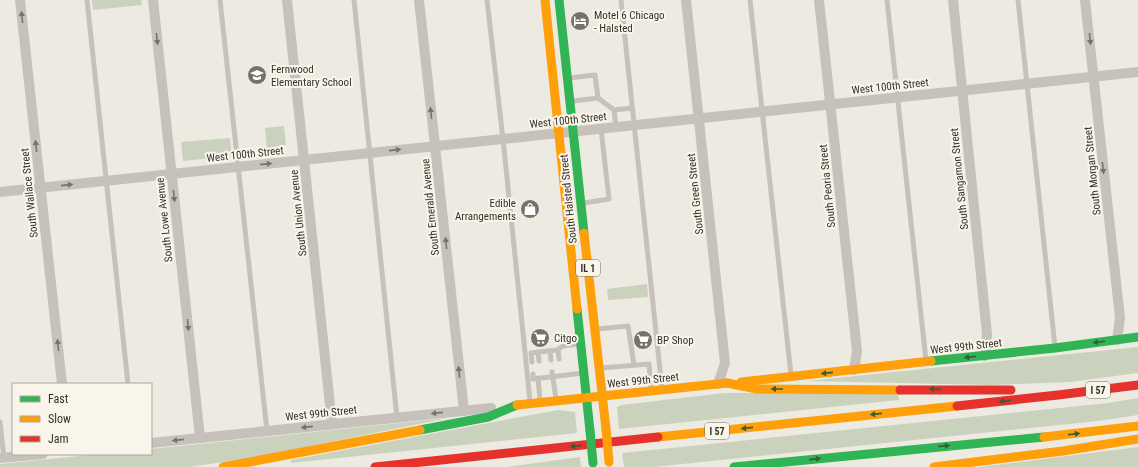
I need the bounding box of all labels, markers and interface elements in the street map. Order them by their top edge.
place label: Motel 6 Chicago - Halsted [594,9,665,35]
hotel icon: Motel 6 Chicago - Halsted [569,10,591,32]
one-way arrow [19,11,25,23]
one-way arrow [154,33,160,45]
one-way arrow [1086,33,1093,45]
place label: Fernwood Elementary School [271,63,352,89]
school or university icon: Fernwood Elementary School [246,64,268,86]
street label: West 100th Street [851,76,929,97]
one-way arrow [428,107,435,119]
street label: West 100th Street [529,110,607,131]
street label: South Morgan Street [1081,126,1104,216]
street label: South Sangamon Street [948,128,971,230]
one-way arrow [33,140,39,152]
street label: West 100th Street [206,144,284,165]
street label: South Peoria Street [817,144,838,228]
one-way arrow [389,147,401,154]
street label: South Wallace Street [18,148,41,238]
street label: South Green Street [685,153,706,235]
street label: South Halsted Street [557,154,580,244]
street label: South Emerald Avenue [419,158,442,256]
one-way arrow [259,161,272,167]
one-way arrow [1100,162,1107,174]
street label: South Union Avenue [288,169,309,257]
street label: South Lowe Avenue [154,177,175,263]
one-way arrow [61,182,73,188]
one-way arrow [170,190,177,202]
place label: Edible Arrangements [455,197,516,223]
shop icon: Edible Arrangements [519,198,541,220]
one-way arrow [442,237,449,249]
road number: IL 1 [576,260,600,276]
one-way arrow [184,319,191,331]
supermarket icon: Citgo [529,327,551,349]
supermarket icon: BP Shop [632,329,654,351]
place label: Citgo [554,332,577,345]
place label: BP Shop [657,334,694,347]
street label: West 99th Street [930,336,1002,357]
one-way arrow [54,339,61,351]
one-way arrow [1093,339,1105,346]
one-way arrow [964,354,976,360]
one-way arrow [456,366,463,378]
one-way arrow [821,369,833,376]
street label: West 99th Street [607,370,679,391]
road number: I 57 [1086,382,1110,398]
legend [12,383,152,455]
one-way arrow [770,386,783,392]
one-way arrow [928,386,941,392]
text: Fast [48,392,69,406]
one-way arrow [999,397,1011,404]
street label: West 99th Street [285,403,357,424]
one-way arrow [431,410,443,417]
one-way arrow [870,411,882,418]
text: Slow [48,412,71,426]
road number: I 57 [705,423,729,439]
one-way arrow [301,424,313,430]
one-way arrow [741,425,753,431]
one-way arrow [1068,431,1080,437]
text: Jam [48,432,69,446]
one-way arrow [172,437,184,443]
one-way arrow [570,443,582,449]
one-way arrow [938,443,950,450]
one-way arrow [809,455,821,462]

